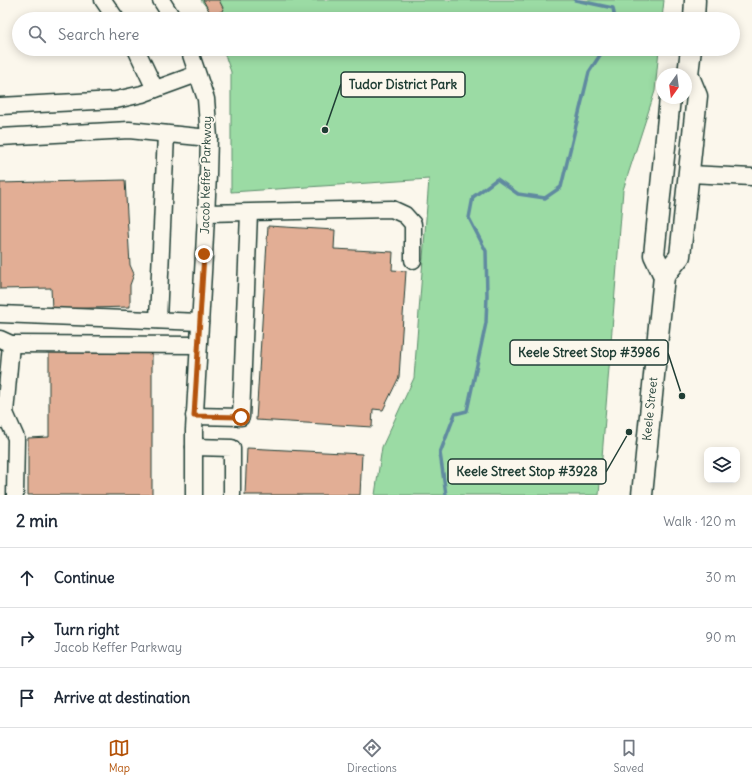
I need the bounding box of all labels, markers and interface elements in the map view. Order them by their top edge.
search box [12,12,740,56]
icon: search [26,23,48,45]
text: Search here [58,25,139,44]
north arrow [656,68,692,104]
callout: Tudor District Park [341,72,465,97]
text: Tudor District Park [349,76,458,93]
street label: Jacob Keffer Parkway [197,116,214,234]
route end [195,245,213,263]
callout: Keele Street Stop #3986 [510,340,668,365]
text: Keele Street Stop #3986 [518,344,661,361]
street label: Keele Street [639,376,660,442]
route start [232,408,250,426]
map controls [704,447,740,483]
button: layers [704,447,740,483]
callout: Keele Street Stop #3928 [448,459,606,484]
text: Keele Street Stop #3928 [456,463,598,480]
text: 2 min [16,510,58,532]
text: Walk · 120 m [663,513,736,530]
icon: ahead [16,567,38,589]
text: Continue [54,568,115,587]
text: 30 m [706,569,736,586]
text: Turn right [54,620,119,639]
icon: right [16,627,38,649]
text: 90 m [705,629,736,646]
text: Jacob Keffer Parkway [54,639,182,656]
icon: arrive [16,687,38,709]
text: Arrive at destination [54,688,190,707]
tab: Map [108,737,130,775]
tab: Directions [347,737,397,775]
tab: Saved [613,737,644,775]

